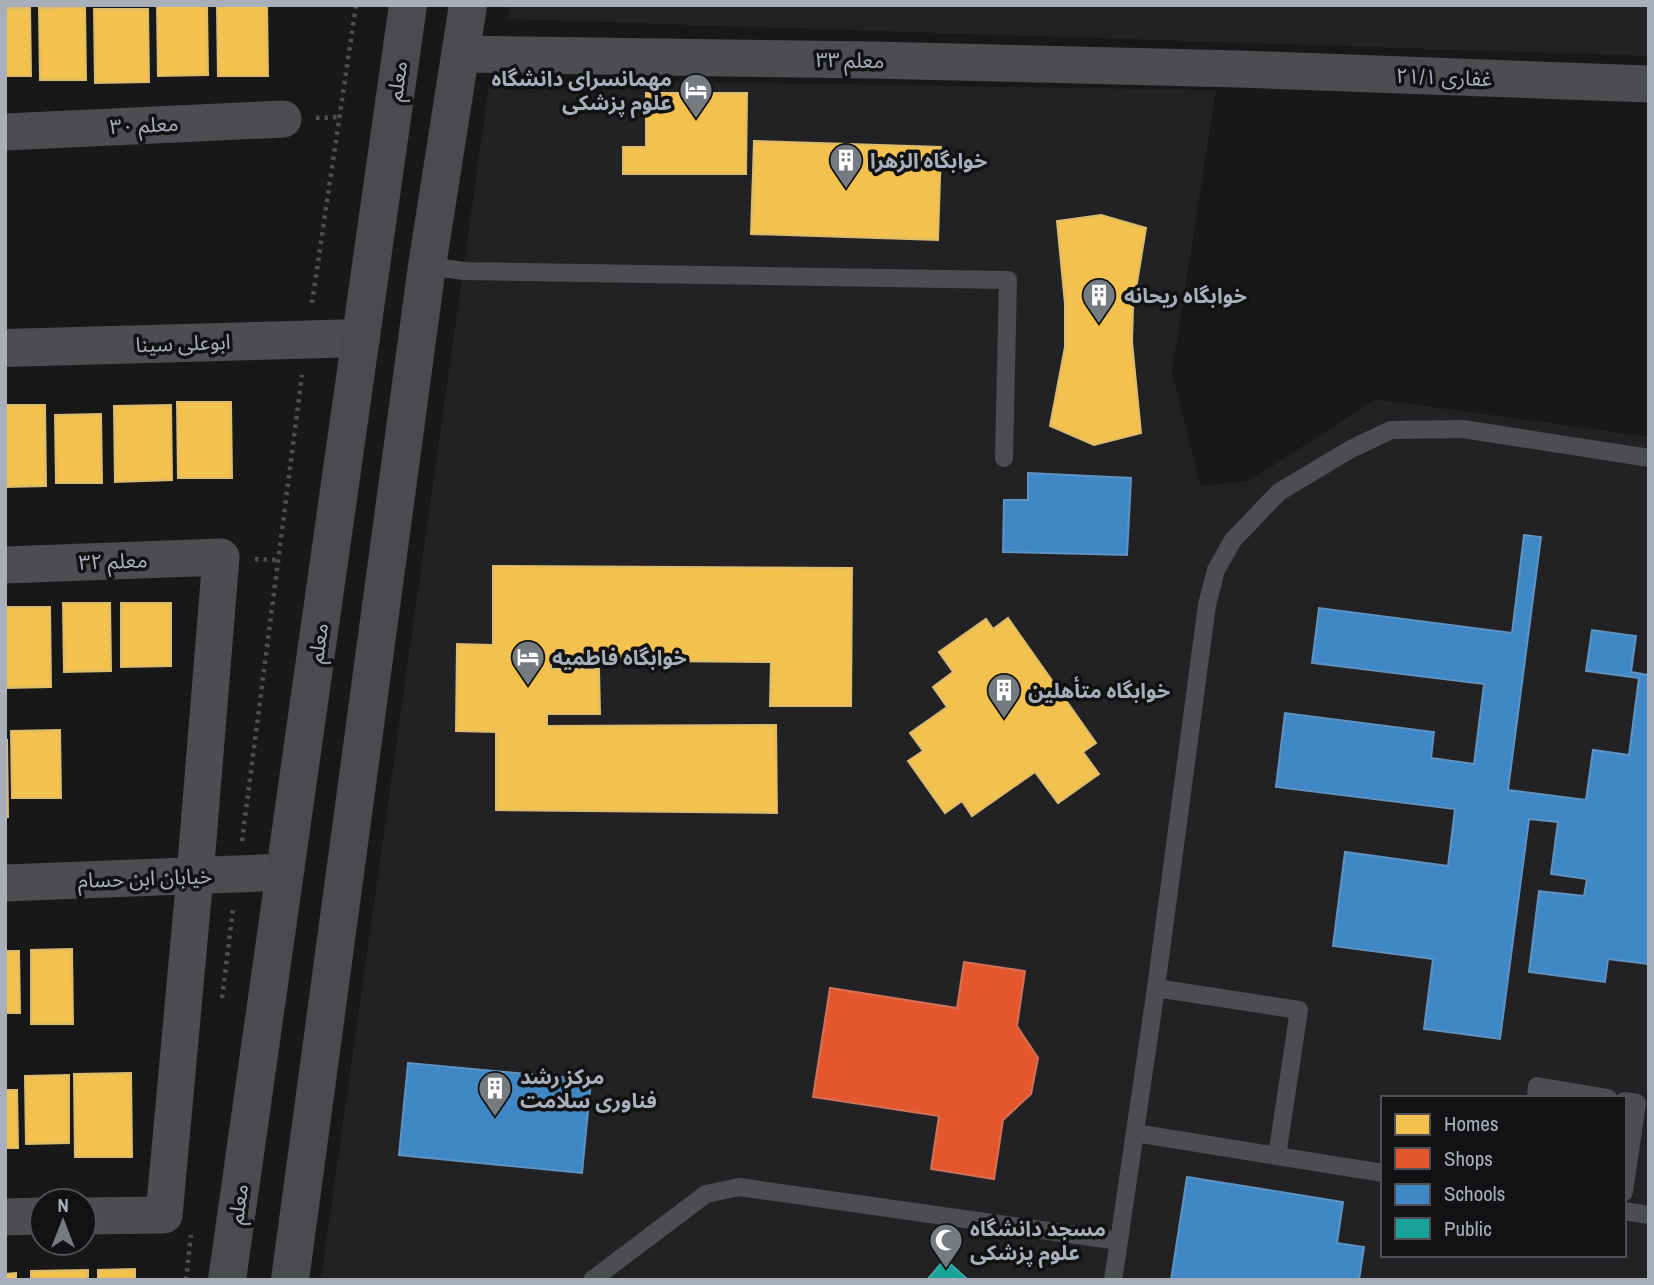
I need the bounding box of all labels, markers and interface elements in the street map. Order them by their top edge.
street label: معلم ۳۳ [815,45,885,76]
street label: معلم [380,59,415,103]
street label: غفاری ۲۱/۱ [1395,61,1493,93]
place label: مهمانسرای دانشگاه علوم پزشکی [491,64,672,119]
hotel icon: مهمانسرای دانشگاه علوم پزشکی [677,71,715,120]
street label: معلم ۳۰ [109,109,179,142]
building icon: خوابگاه الزهرا [827,141,865,190]
place label: خوابگاه الزهرا [870,146,987,175]
building icon: خوابگاه ریحانه [1080,276,1118,325]
place label: خوابگاه ریحانه [1124,281,1247,310]
street label: ابوعلی سینا [135,327,231,359]
street label: معلم ۳۲ [78,545,148,578]
street label: معلم [301,621,336,665]
hotel icon: خوابگاه فاطمیه [509,638,547,687]
place label: خوابگاه فاطمیه [552,643,687,672]
building icon: خوابگاه متأهلین [985,671,1023,720]
place label: خوابگاه متأهلین [1028,676,1170,705]
street label: خیابان ابن حسام [77,861,213,897]
place label: مرکز رشد فناوری سلامت [520,1062,657,1115]
building icon: مرکز رشد فناوری سلامت [476,1069,514,1118]
legend [1381,1096,1626,1257]
text: Homes [1444,1109,1499,1138]
text: Shops [1444,1144,1493,1173]
text: Schools [1444,1179,1505,1208]
street label: معلم [221,1182,256,1226]
north arrow [28,1187,98,1257]
text: N [57,1192,69,1218]
place label: مسجد دانشگاه علوم پزشکی [970,1214,1106,1269]
text: Public [1444,1214,1492,1243]
mosque icon: مسجد دانشگاه علوم پزشکی [927,1221,965,1270]

